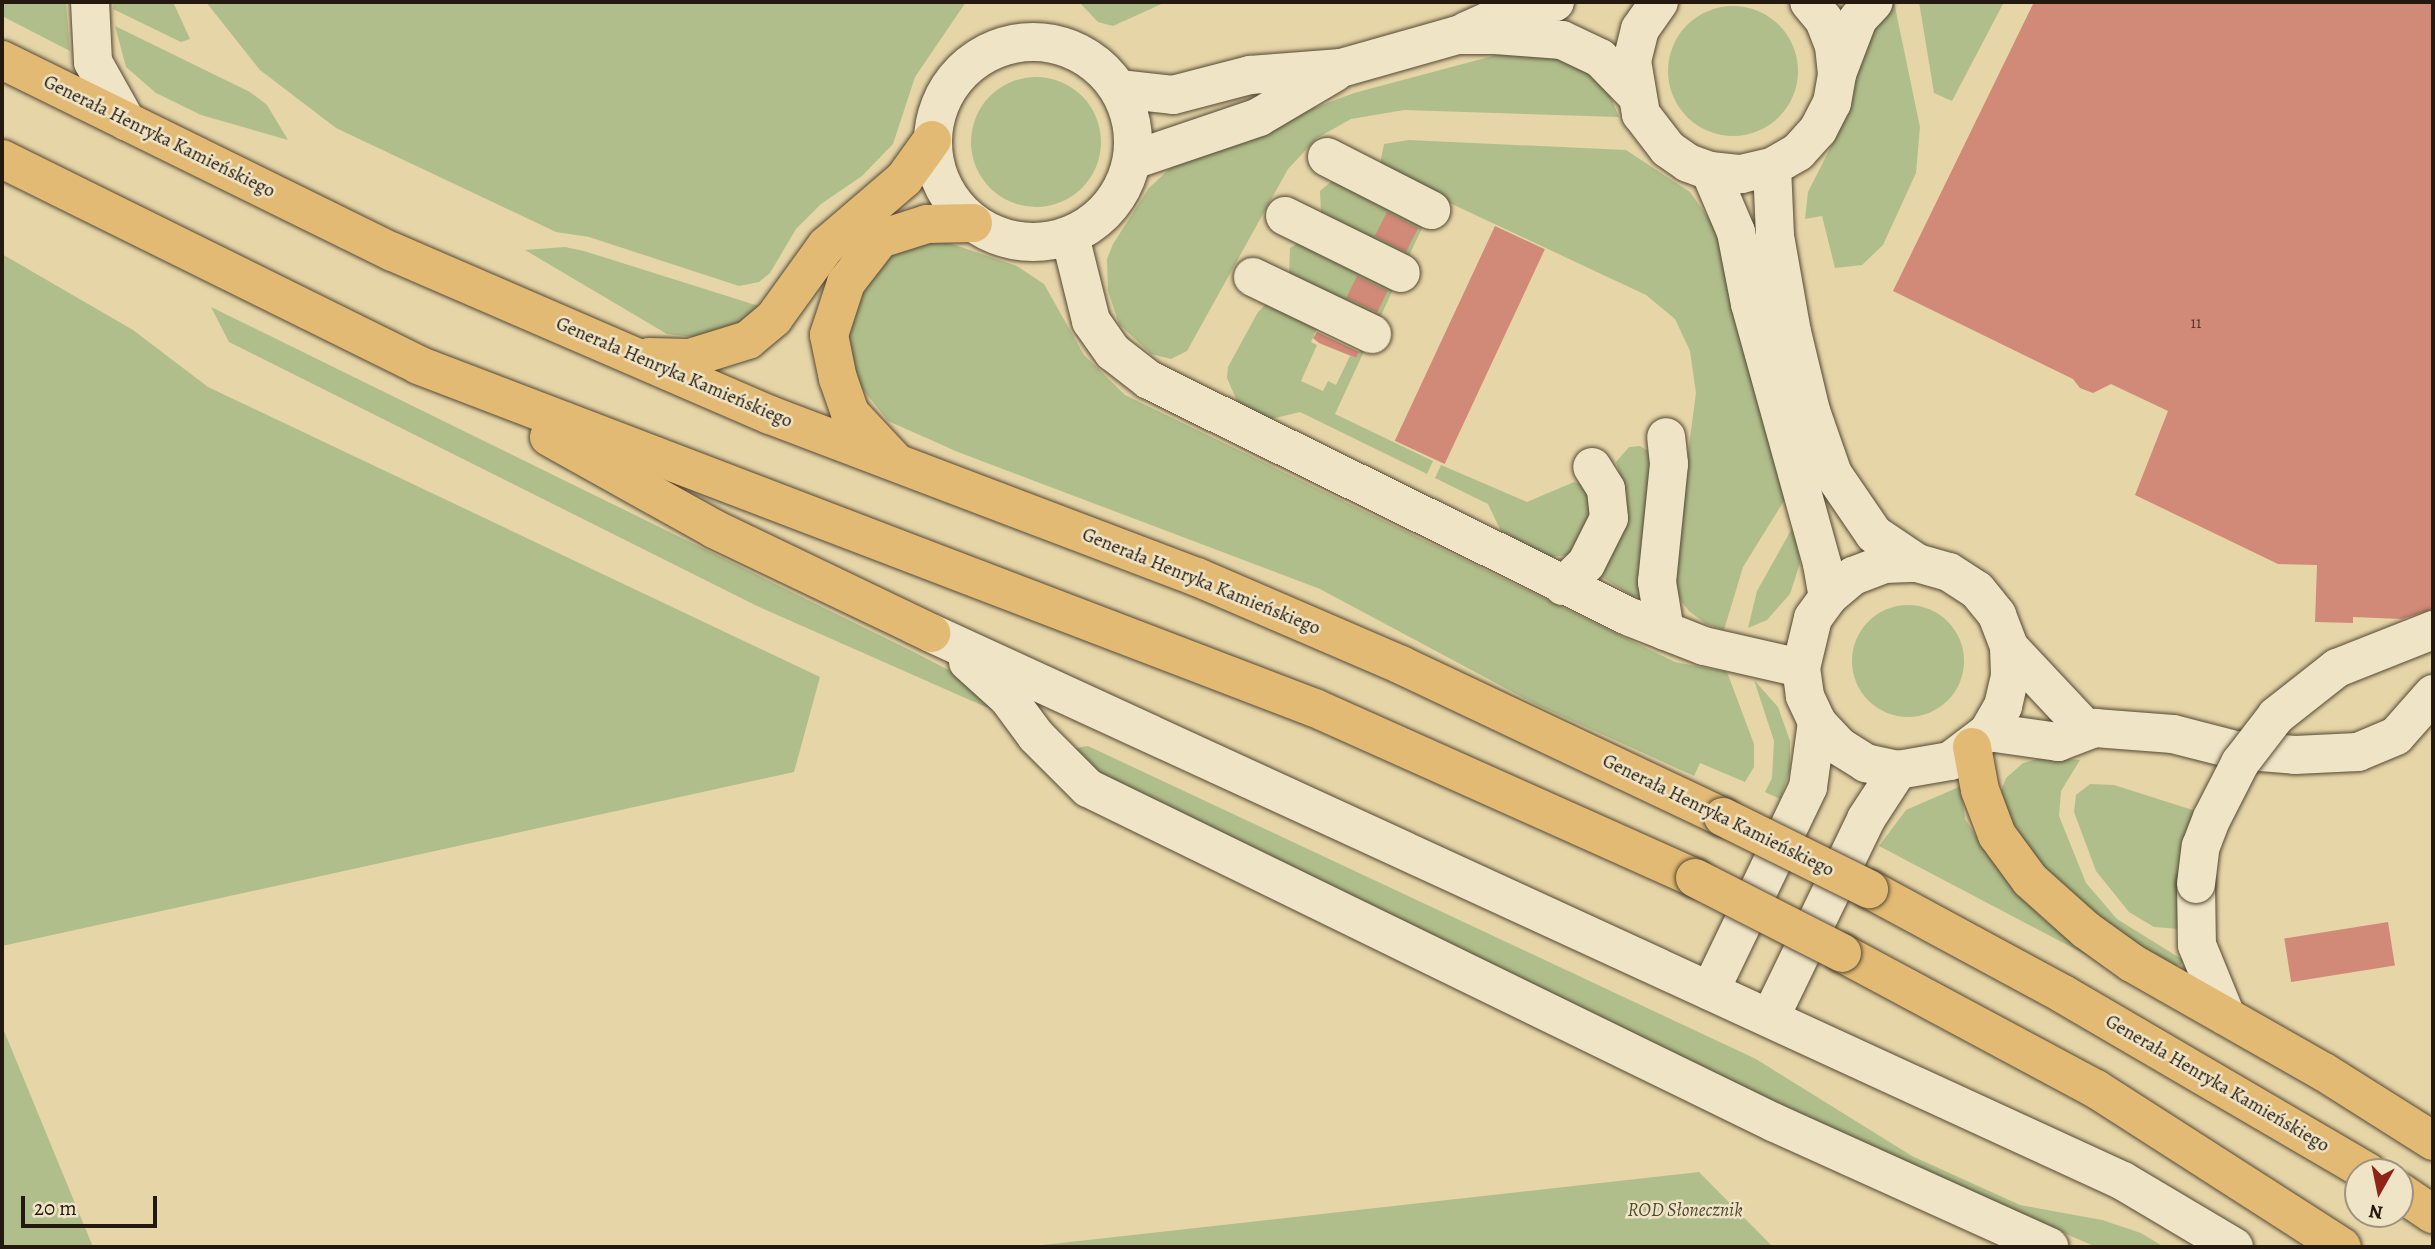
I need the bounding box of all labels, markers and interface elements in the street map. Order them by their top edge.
street label: Generała Henryka Kamieńskiego [40,71,278,203]
street label: Generała Henryka Kamieńskiego [552,313,796,433]
house number: 11 [2191,313,2201,333]
street label: Generała Henryka Kamieńskiego [1079,524,1323,640]
street label: Generała Henryka Kamieńskiego [1599,750,1837,882]
street label: Generała Henryka Kamieńskiego [2101,1010,2333,1158]
north arrow [2344,1158,2414,1228]
scale bar [24,1182,161,1226]
text: 20 m [34,1194,77,1222]
text: N [2367,1198,2385,1226]
park label: ROD Słonecznik [1627,1200,1743,1222]

